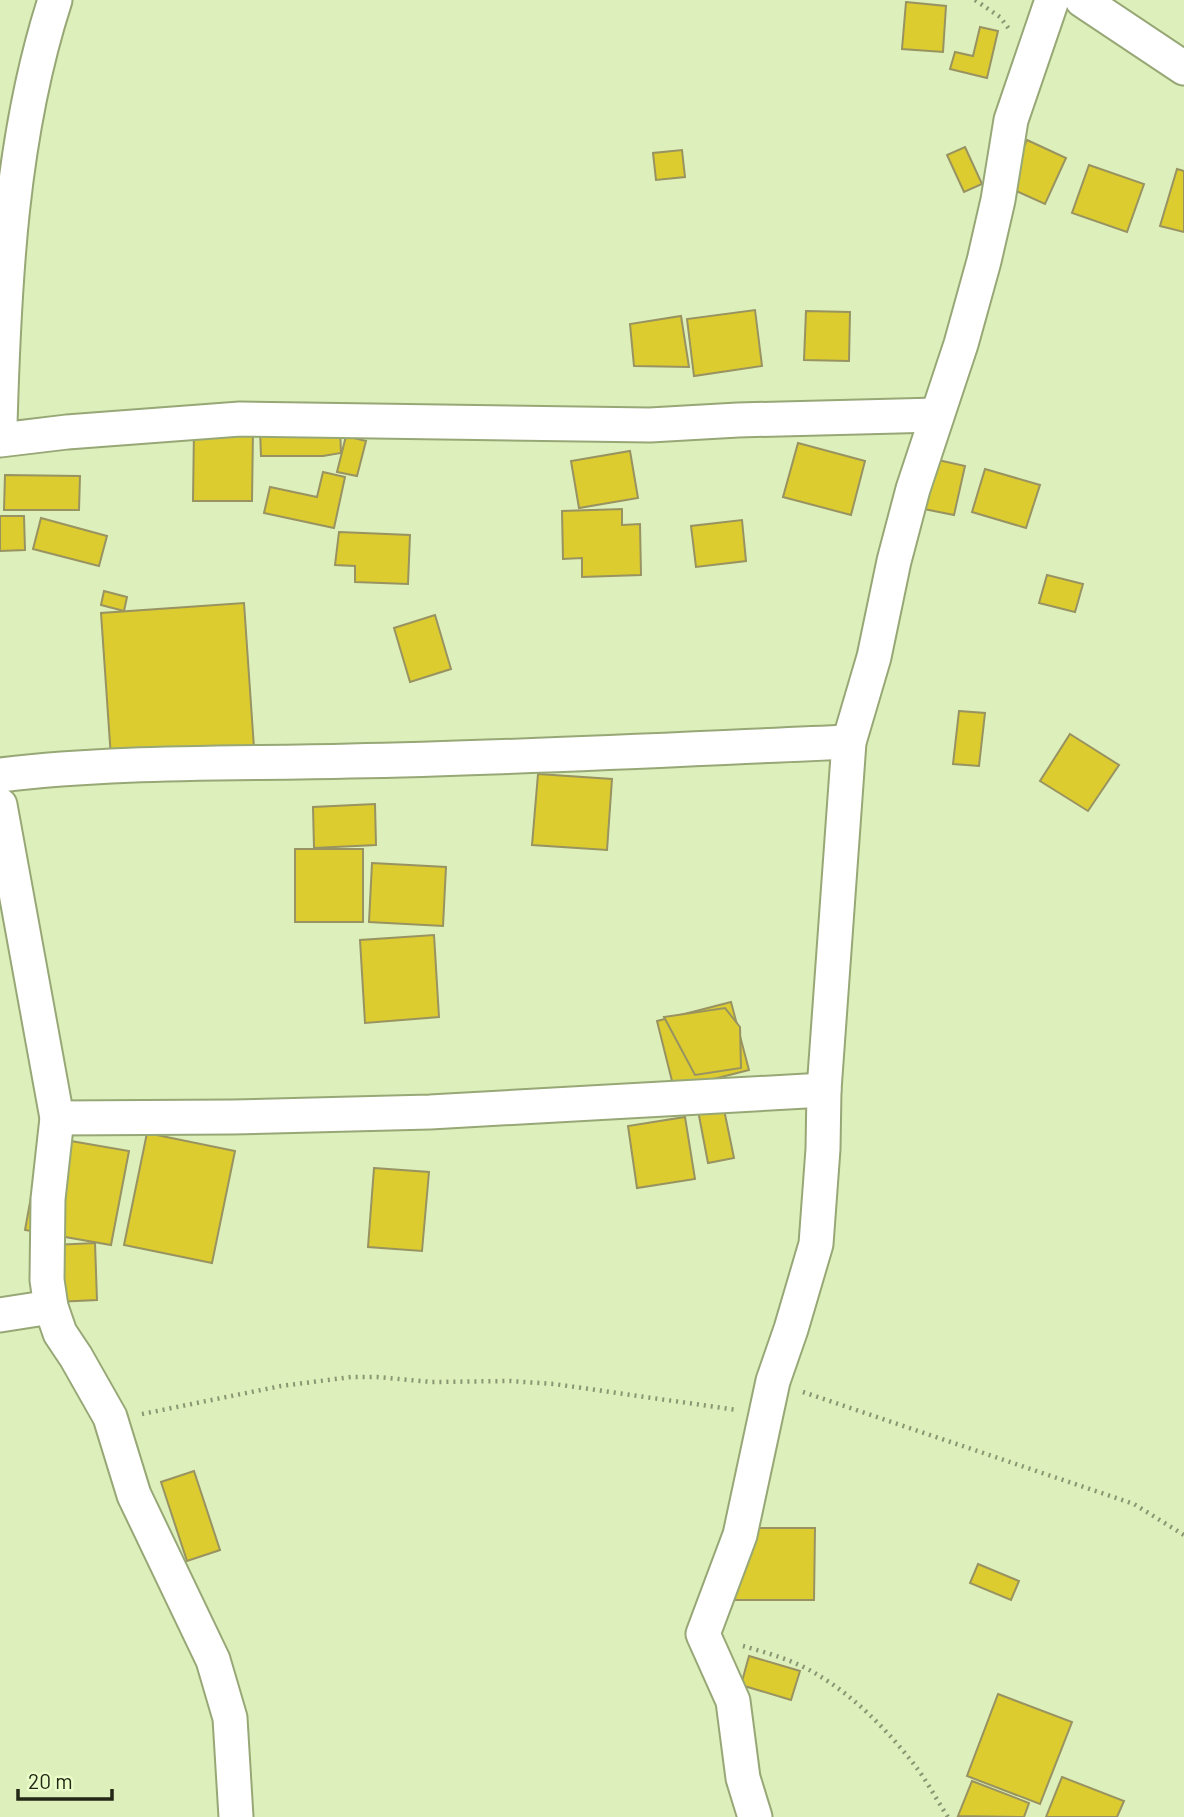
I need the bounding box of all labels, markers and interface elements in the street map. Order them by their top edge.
scale bar [18,1758,112,1802]
text: 20 m [28,1768,73,1793]

